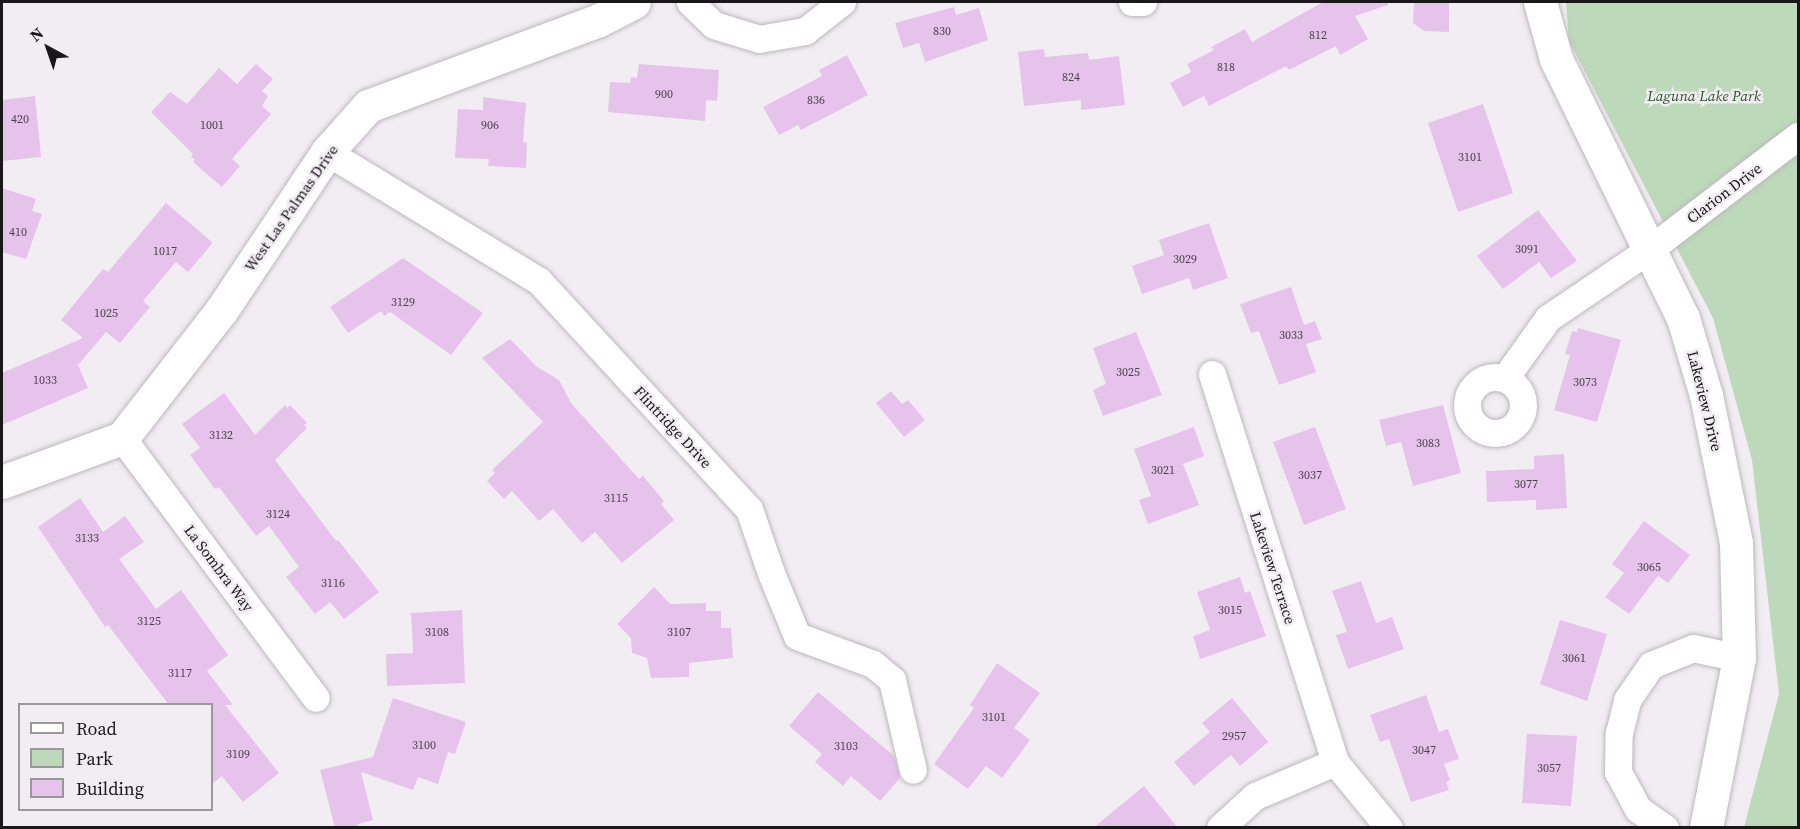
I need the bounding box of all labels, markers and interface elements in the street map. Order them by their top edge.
north arrow [18,18,78,78]
text: N [25,22,48,46]
house number: 830 [933,25,951,39]
house number: 812 [1309,29,1327,43]
house number: 818 [1217,61,1235,75]
house number: 824 [1062,71,1080,85]
park label: Laguna Lake Park [1647,87,1761,105]
house number: 900 [655,88,673,102]
house number: 836 [807,94,825,108]
house number: 420 [11,113,29,127]
house number: 1001 [200,119,224,133]
house number: 906 [481,119,499,133]
street label: West Las Palmas Drive [240,141,342,275]
house number: 3101 [1458,151,1482,165]
street label: Clarion Drive [1683,159,1765,227]
house number: 410 [9,226,27,240]
house number: 3091 [1515,243,1539,257]
house number: 1017 [153,245,177,259]
house number: 3029 [1173,253,1197,267]
house number: 3129 [391,296,415,310]
house number: 1025 [94,307,118,321]
house number: 3033 [1279,329,1303,343]
street label: Lakeview Drive [1684,349,1726,453]
house number: 3025 [1116,366,1140,380]
house number: 1033 [33,374,57,388]
house number: 3073 [1573,376,1597,390]
street label: Flintridge Drive [630,382,716,472]
house number: 3132 [209,429,233,443]
house number: 3083 [1416,437,1440,451]
house number: 3021 [1151,464,1175,478]
house number: 3037 [1298,469,1322,483]
house number: 3077 [1514,478,1538,492]
house number: 3115 [604,492,628,506]
house number: 3124 [266,508,290,522]
street label: Lakeview Terrace [1246,509,1300,627]
street label: La Sombra Way [181,521,257,615]
house number: 3133 [75,532,99,546]
house number: 3065 [1637,561,1661,575]
house number: 3116 [321,577,345,591]
house number: 3015 [1218,604,1242,618]
house number: 3125 [137,615,161,629]
house number: 3108 [425,626,449,640]
house number: 3107 [667,626,691,640]
house number: 3061 [1562,652,1586,666]
house number: 3117 [168,667,192,681]
legend [18,703,213,811]
house number: 3101 [982,711,1006,725]
text: Road [76,716,117,741]
house number: 2957 [1222,730,1246,744]
house number: 3100 [412,739,436,753]
house number: 3103 [834,740,858,754]
house number: 3047 [1412,744,1436,758]
text: Park [76,746,113,771]
house number: 3109 [226,748,250,762]
house number: 3057 [1537,762,1561,776]
text: Building [76,776,144,801]

